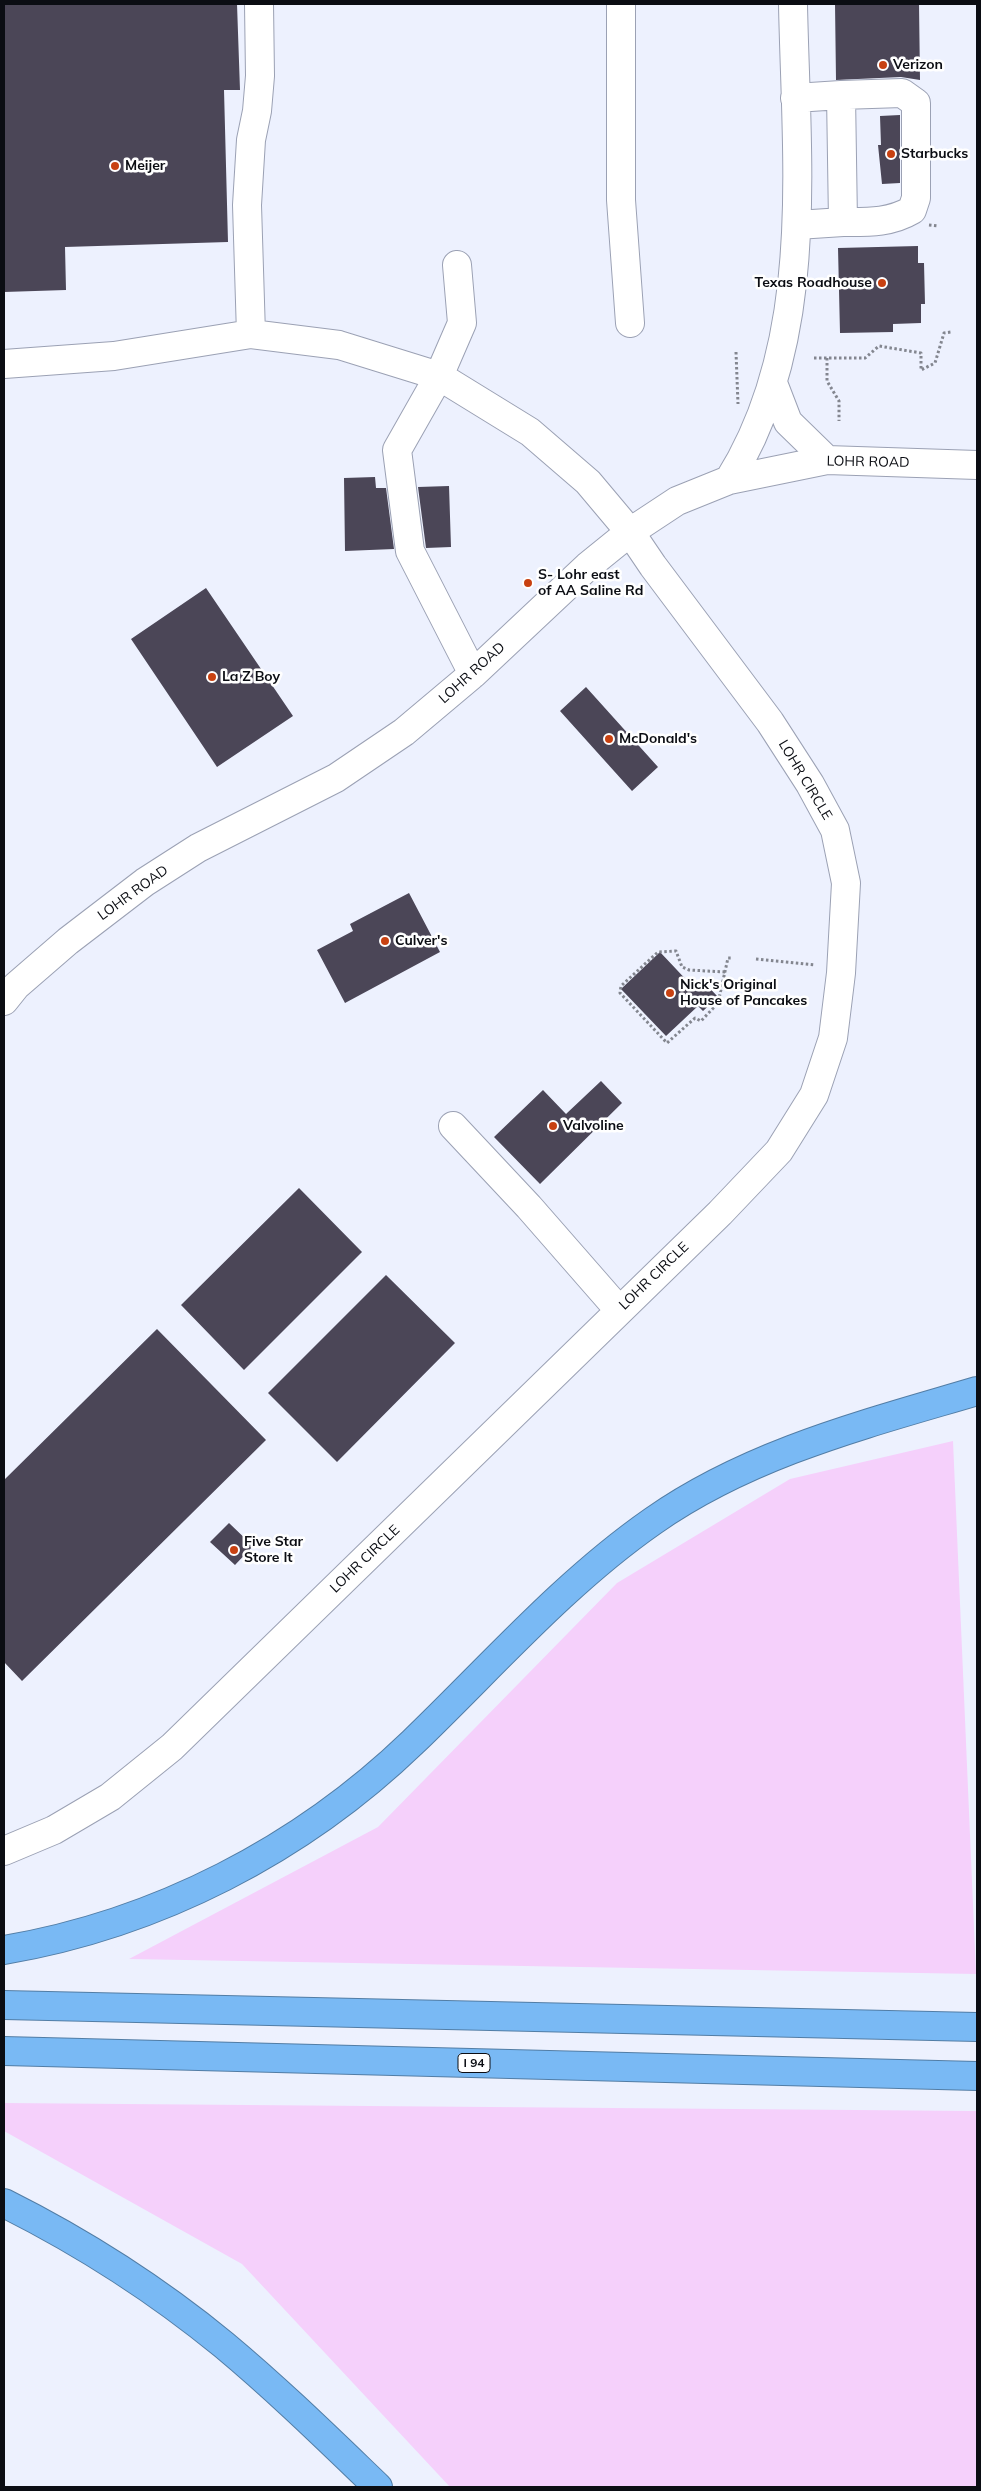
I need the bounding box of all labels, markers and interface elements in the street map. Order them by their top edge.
place label: Verizon [893,57,943,73]
marker: Verizon [877,59,889,71]
place label: Starbucks [901,146,968,162]
marker: Starbucks [885,148,897,160]
place label: Meijer [125,158,165,174]
marker: Meijer [109,160,121,172]
place label: Texas Roadhouse [755,275,872,291]
marker: Texas Roadhouse [876,277,888,289]
street label: LOHR ROAD [826,453,910,471]
place label: S- Lohr east of AA Saline Rd [538,567,643,600]
marker: S- Lohr east of AA Saline Rd [522,577,534,589]
street label: LOHR ROAD [436,639,508,707]
place label: La Z Boy [222,669,280,685]
marker: La Z Boy [206,671,218,683]
place label: McDonald's [619,731,697,747]
marker: McDonald's [603,733,615,745]
street label: LOHR CIRCLE [775,737,835,823]
street label: LOHR ROAD [94,862,172,924]
place label: Culver's [395,933,447,949]
marker: Culver's [379,935,391,947]
place label: Nick's Original House of Pancakes [680,977,807,1010]
marker: Nick's Original House of Pancakes [664,987,676,999]
place label: Valvoline [563,1118,624,1134]
marker: Valvoline [547,1120,559,1132]
street label: LOHR CIRCLE [616,1239,692,1313]
street label: LOHR CIRCLE [327,1522,403,1596]
place label: Five Star Store It [244,1534,303,1566]
marker: Five Star Store It [228,1544,240,1556]
road number: I 94 [458,2054,490,2072]

